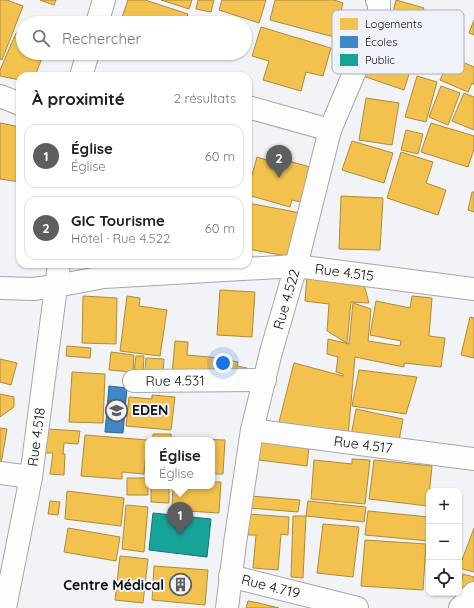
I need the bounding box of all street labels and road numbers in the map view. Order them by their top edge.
street label: Rue 4.515 [314,260,375,285]
street label: Rue 4.522 [269,267,304,332]
street label: Rue 4.531 [145,371,205,390]
street label: Rue 4.518 [23,406,49,467]
street label: Rue 4.517 [333,432,393,457]
street label: Rue 4.719 [240,570,302,602]

